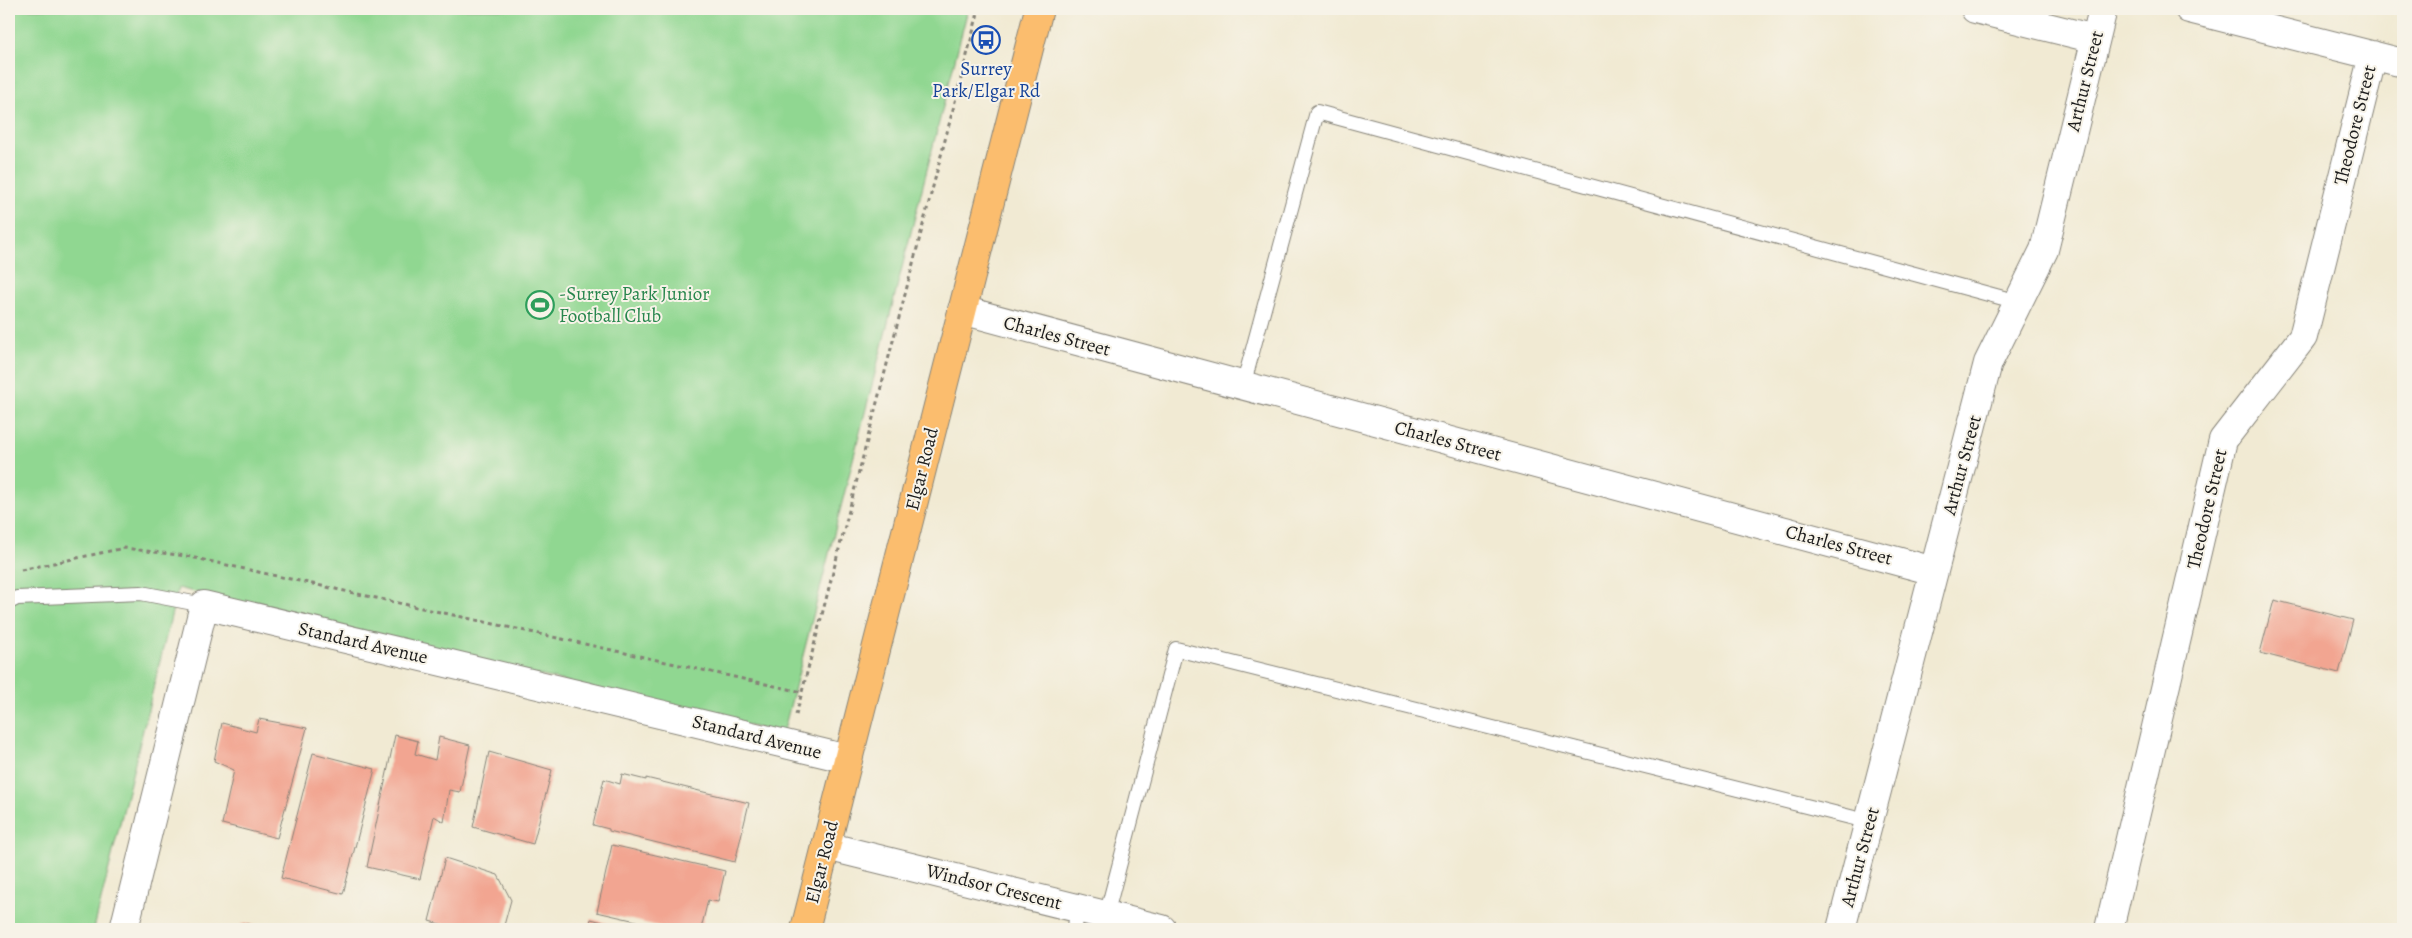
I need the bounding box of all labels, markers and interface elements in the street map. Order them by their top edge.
bus stop icon: Surrey Park/Elgar Rd [971,25,1001,55]
street label: Arthur Street [2060,28,2110,135]
place label: Surrey Park/Elgar Rd [932,56,1041,104]
street label: Theodore Street [2328,62,2382,188]
place label: -Surrey Park Junior Football Club [559,281,710,329]
sports icon: -Surrey Park Junior Football Club [525,290,555,320]
street label: Charles Street [1001,309,1113,363]
street label: Arthur Street [1936,412,1988,519]
street label: Charles Street [1392,414,1504,468]
street label: Elgar Road [899,424,945,513]
street label: Theodore Street [2181,446,2233,572]
street label: Charles Street [1783,518,1895,572]
street label: Standard Avenue [296,615,430,671]
street label: Standard Avenue [690,708,824,766]
street label: Arthur Street [1834,804,1886,911]
street label: Elgar Road [799,817,845,906]
street label: Windsor Crescent [923,857,1064,916]

